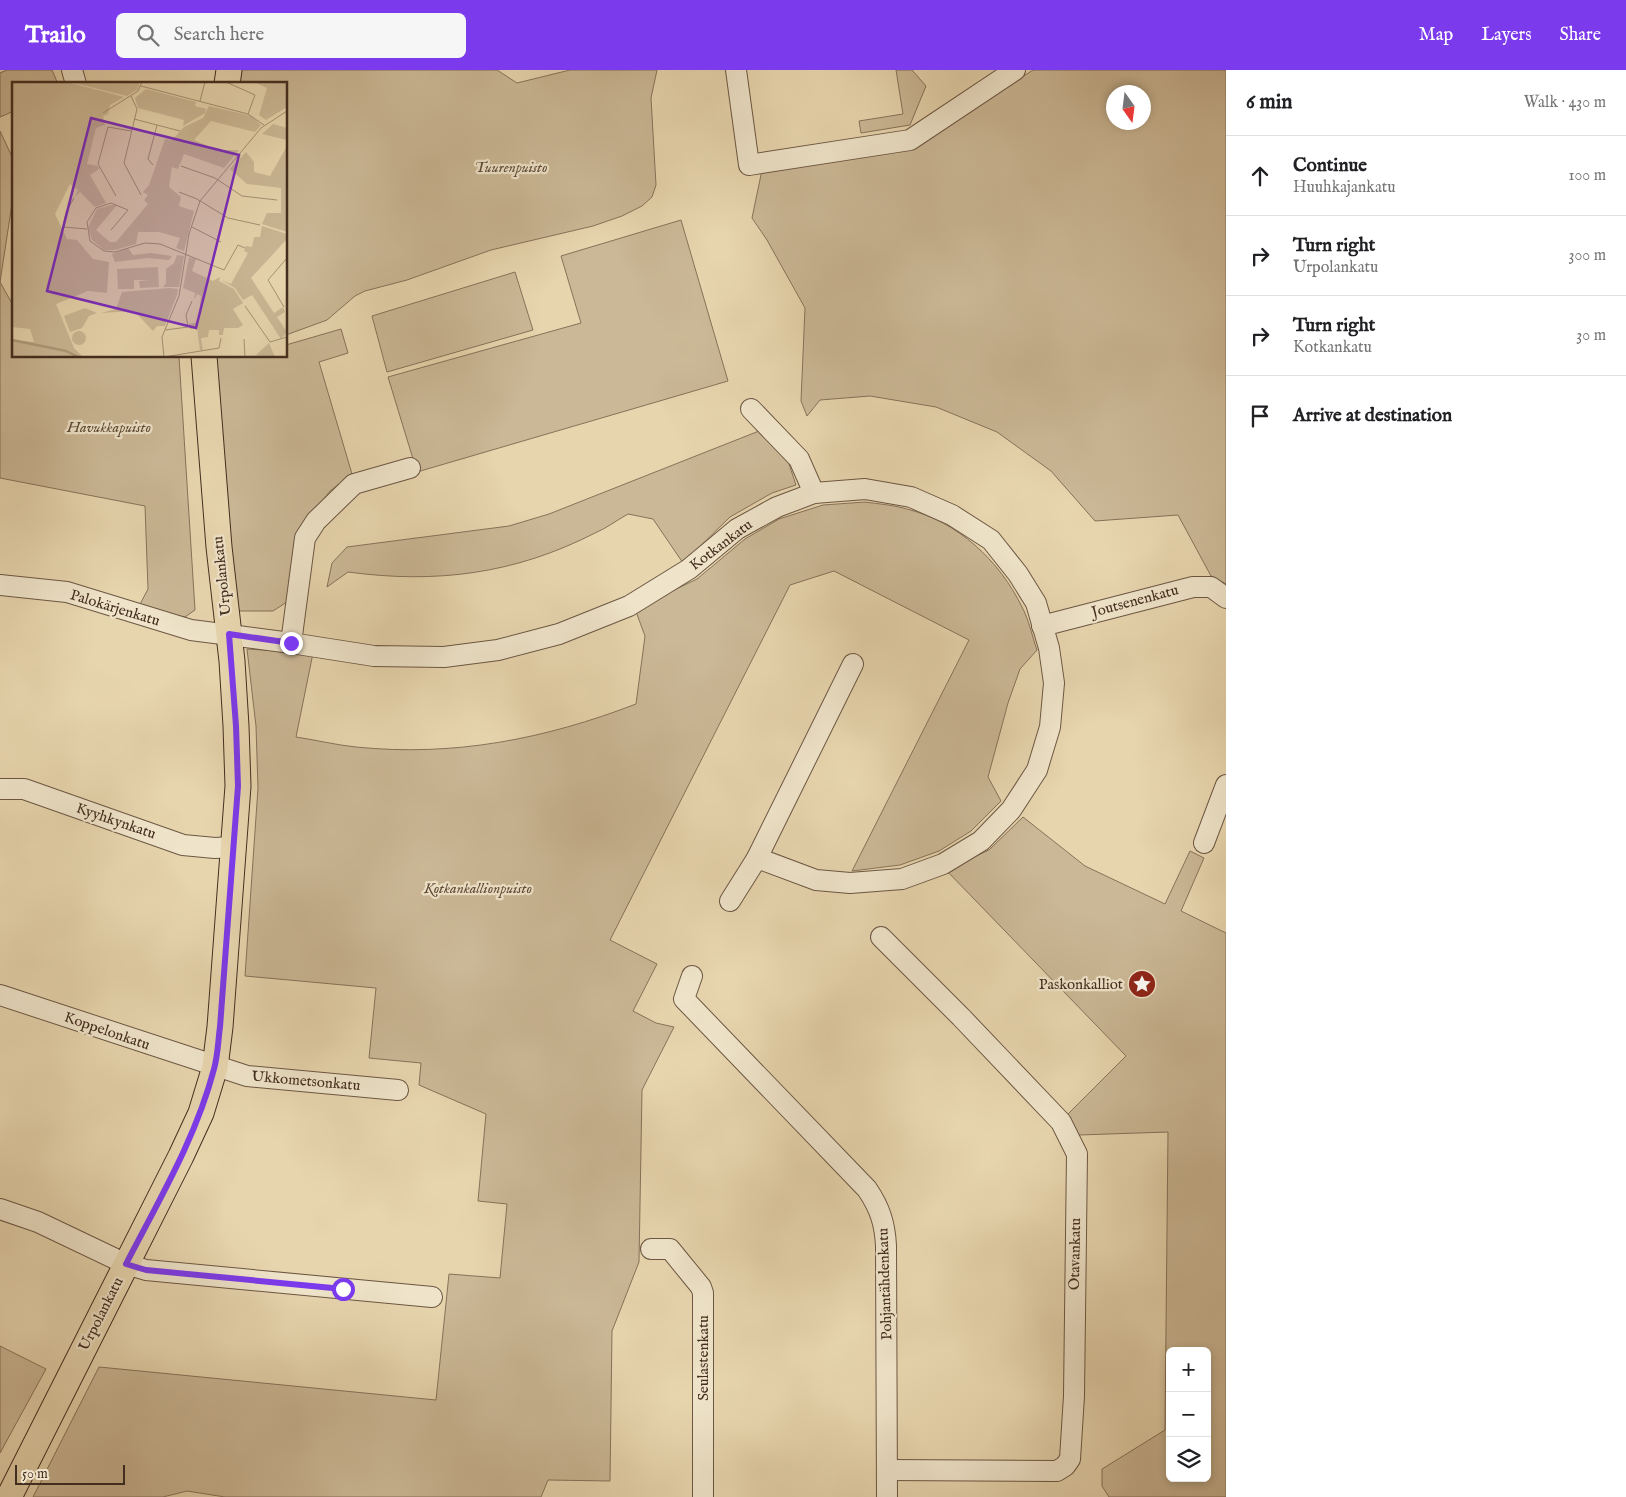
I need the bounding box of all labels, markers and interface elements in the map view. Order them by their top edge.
search box [116,13,466,58]
text: Trailo [25,20,86,51]
icon: search [134,21,162,49]
text: Search here [174,23,264,47]
text: Map [1419,24,1453,47]
text: Layers [1481,24,1532,47]
text: Share [1560,24,1601,47]
inset map [12,82,288,358]
north arrow [1106,85,1151,130]
text: 6 min [1246,89,1292,116]
text: Walk · 430 m [1524,93,1606,113]
text: Continue [1293,154,1367,178]
park label: Tuurenpuisto [475,158,547,177]
icon: ahead [1246,162,1274,190]
text: 100 m [1569,166,1606,186]
text: Huuhkajankatu [1293,178,1396,198]
text: Turn right [1293,234,1375,258]
icon: right [1246,242,1274,270]
text: 300 m [1568,246,1606,266]
text: Urpolankatu [1293,258,1378,278]
text: Turn right [1293,314,1375,338]
icon: right [1246,322,1274,350]
text: 30 m [1576,326,1606,346]
text: Kotkankatu [1293,338,1372,358]
icon: arrive [1246,402,1274,430]
text: Arrive at destination [1293,404,1452,428]
park label: Havukkapuisto [66,418,151,437]
street label: Kotkankatu [686,515,756,575]
street label: Urpolankatu [208,535,236,617]
street label: Joutsenenkatu [1088,580,1181,622]
street label: Palokärjenkatu [68,585,162,631]
route end [280,632,303,655]
street label: Kyyhkynkatu [74,798,159,844]
park label: Kotkankallionpuisto [423,879,532,898]
place icon: Paskonkalliot [1127,969,1157,999]
place label: Paskonkalliot [1039,975,1123,994]
street label: Koppelonkatu [62,1007,153,1055]
street label: Ukkometsonkatu [251,1067,361,1095]
street label: Otavankatu [1065,1217,1085,1290]
street label: Pohjantähdenkatu [874,1227,896,1340]
street label: Urpolankatu [74,1274,128,1354]
route start [332,1278,355,1301]
street label: Seulastenkatu [694,1315,713,1401]
map controls [1166,1347,1211,1482]
button: + [1166,1347,1211,1392]
button: − [1166,1392,1211,1437]
button: layers [1166,1437,1211,1482]
scale bar [15,1462,125,1485]
text: 50 m [22,1465,48,1483]

